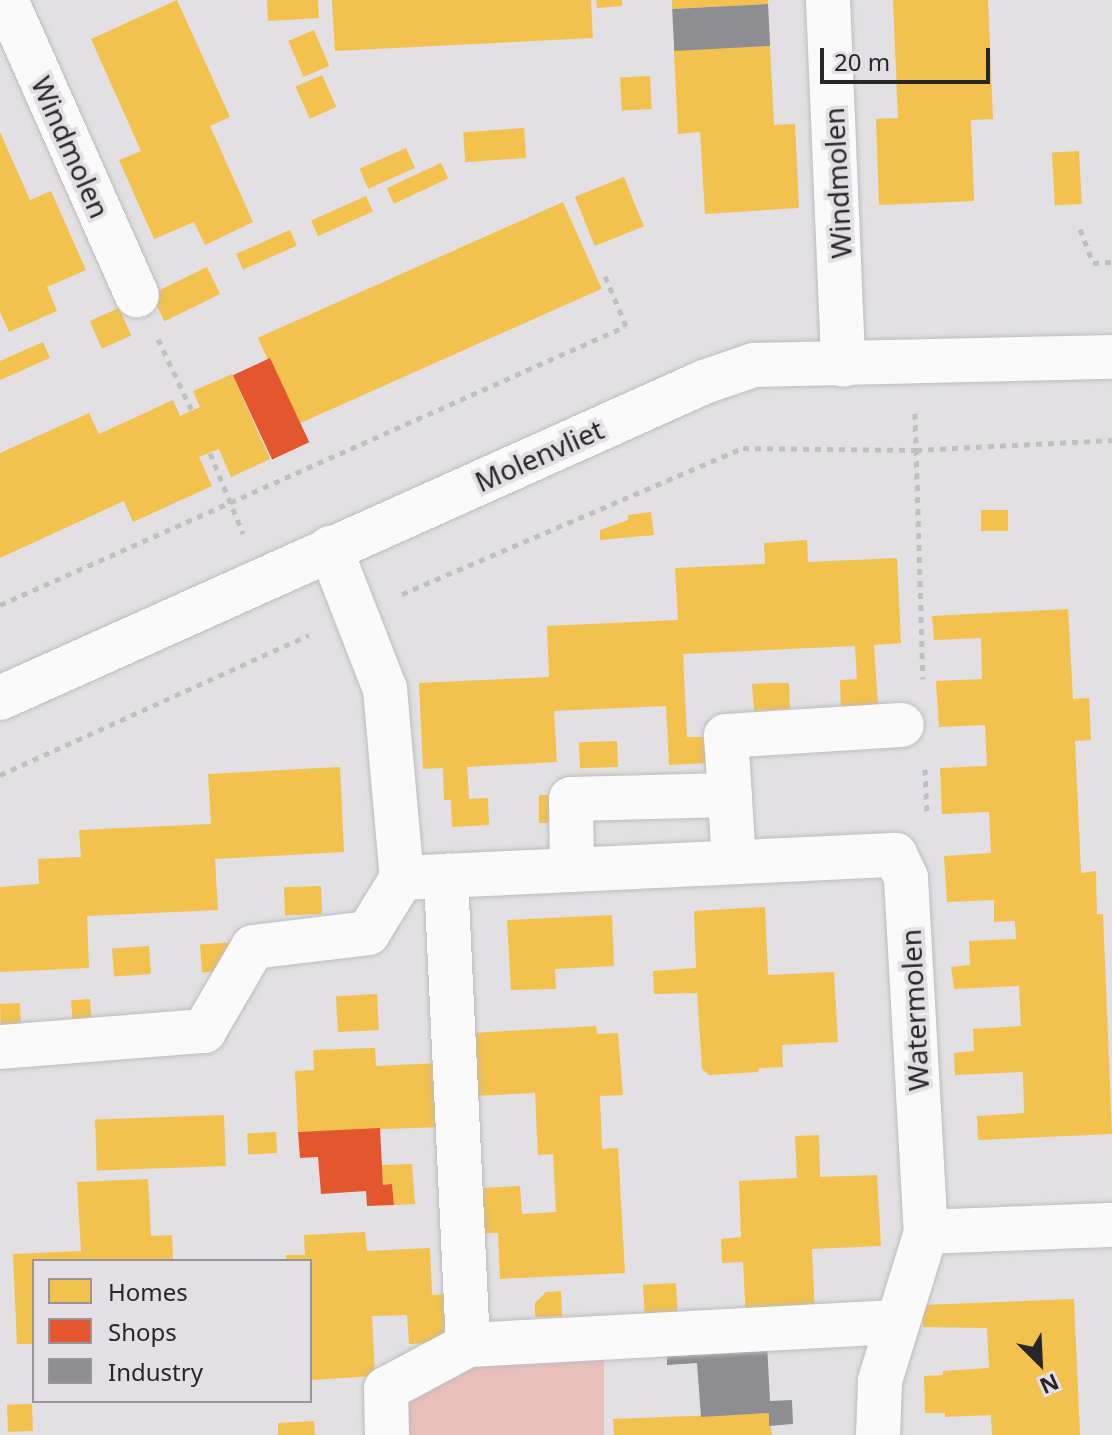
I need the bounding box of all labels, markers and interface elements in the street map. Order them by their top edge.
scale bar [824,32,994,82]
text: 20 m [834,45,890,78]
street label: Windmolen [25,71,117,223]
street label: Windmolen [816,107,858,259]
street label: Molenvliet [469,412,609,498]
street label: Watermolen [893,928,935,1092]
legend [32,1259,312,1403]
text: Homes [108,1275,188,1308]
text: Shops [108,1315,177,1348]
north arrow [1000,1323,1080,1403]
text: Industry [108,1355,203,1388]
text: N [1035,1368,1064,1402]

